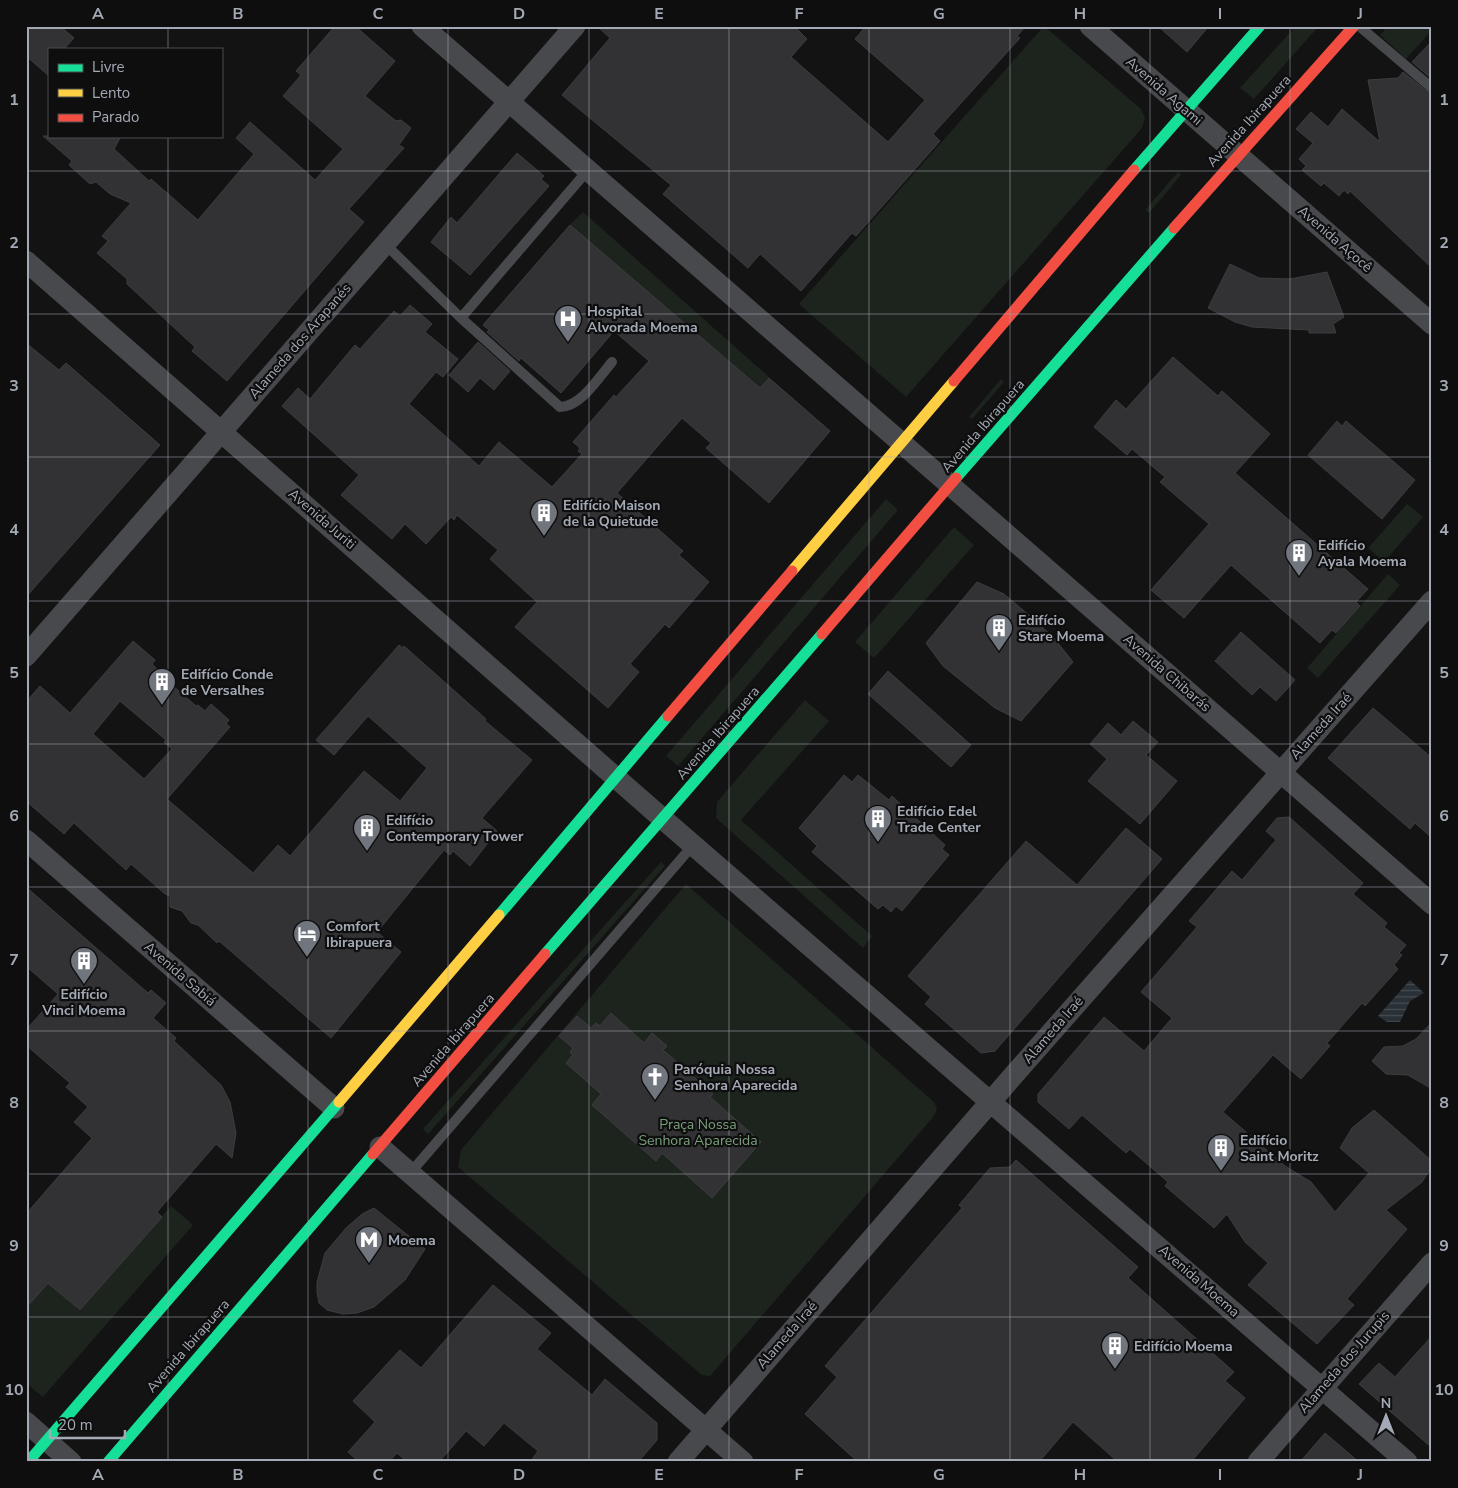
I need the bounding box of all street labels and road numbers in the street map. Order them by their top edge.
street label: Avenida Agami [1122,52,1206,130]
street label: Avenida Ibirapuera [1202,71,1296,171]
street label: Avenida Açocê [1294,201,1376,277]
street label: Alameda dos Arapanés [245,279,356,403]
street label: Avenida Ibirapuera [937,375,1029,477]
street label: Avenida Juriti [284,484,360,554]
street label: Avenida Chibarás [1119,630,1215,716]
street label: Avenida Ibirapuera [672,682,764,784]
street label: Alameda Iraé [1286,689,1356,763]
street label: Avenida Sabiá [140,937,220,1011]
street label: Avenida Ibirapuera [407,989,499,1091]
street label: Alameda Iraé [1018,992,1088,1068]
street label: Avenida Moema [1155,1241,1243,1321]
street label: Avenida Ibirapuera [142,1295,234,1397]
street label: Alameda Iraé [752,1297,822,1373]
street label: Alameda dos Jurupis [1294,1306,1394,1417]

